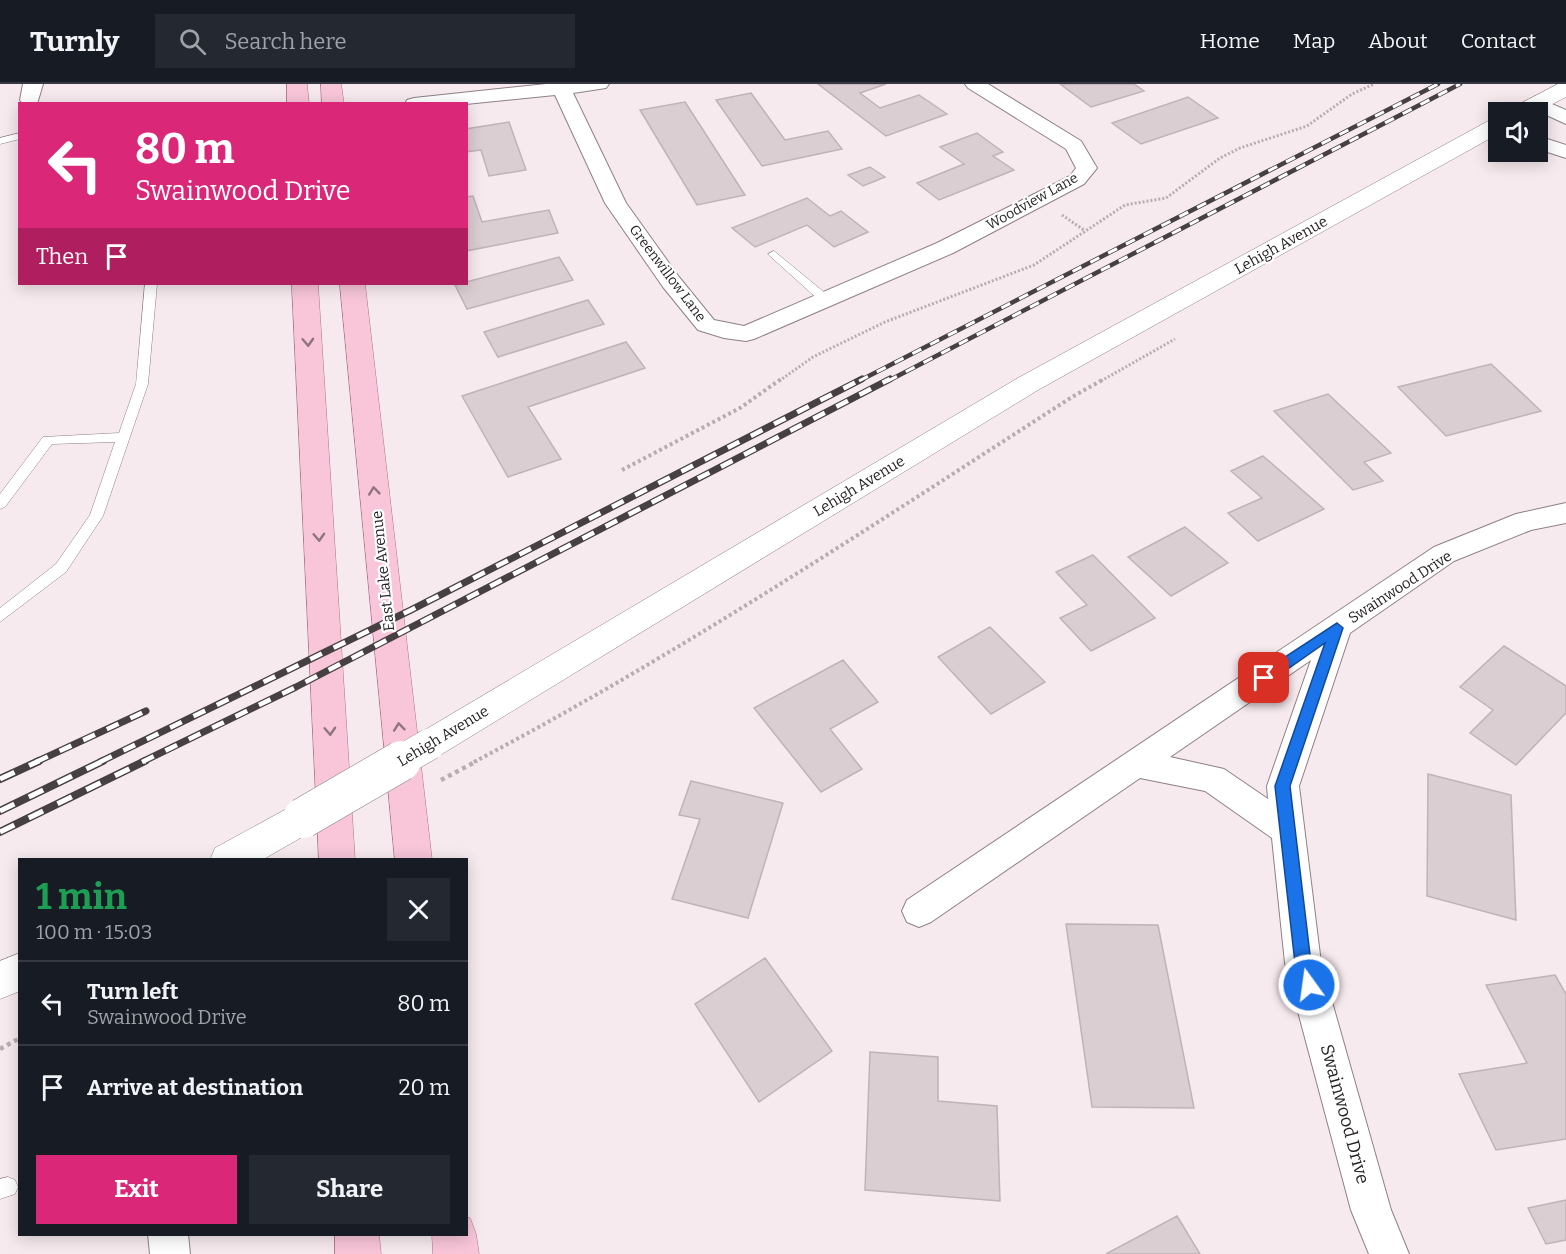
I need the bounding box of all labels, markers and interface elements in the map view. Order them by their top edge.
search box [155,14,575,68]
text: Turnly [30,25,119,58]
icon: search [176,25,209,58]
text: Search here [224,28,347,55]
text: Home [1200,28,1260,54]
text: Map [1293,28,1335,54]
text: About [1368,28,1428,54]
text: Contact [1461,28,1536,54]
map controls [1488,102,1548,162]
button: sound [1488,102,1548,162]
text: 80 m [135,124,235,174]
icon: left [36,126,114,204]
street label: Woodview Lane [983,169,1081,234]
text: Swainwood Drive [135,175,351,207]
street label: Lehigh Avenue [1231,212,1331,278]
street label: Greenwillow Lane [626,222,710,325]
icon: arrive [100,240,133,273]
text: Then [36,243,88,270]
one-way arrow [302,337,315,346]
street label: Lehigh Avenue [810,452,908,520]
one-way arrow [368,486,381,495]
street label: East Lake Avenue [368,510,398,632]
one-way arrow [313,532,326,541]
street label: Swainwood Drive [1345,547,1455,627]
pin [1238,652,1289,703]
icon: arrive [1247,661,1280,694]
street label: Lehigh Avenue [394,702,492,770]
one-way arrow [393,722,406,731]
one-way arrow [323,727,336,736]
text: 1 min [36,875,127,919]
button: close [387,878,450,941]
text: 100 m · 15:03 [36,920,152,944]
position arrow [1277,953,1341,1017]
text: Turn left [87,978,179,1005]
icon: left [36,987,69,1020]
text: 80 m [397,990,450,1017]
text: Swainwood Drive [87,1005,247,1029]
street label: Swainwood Drive [1316,1042,1374,1186]
icon: arrive [36,1071,69,1104]
text: Arrive at destination [87,1074,303,1101]
text: 20 m [399,1074,450,1101]
button: Exit [36,1155,237,1224]
button: Share [249,1155,450,1224]

